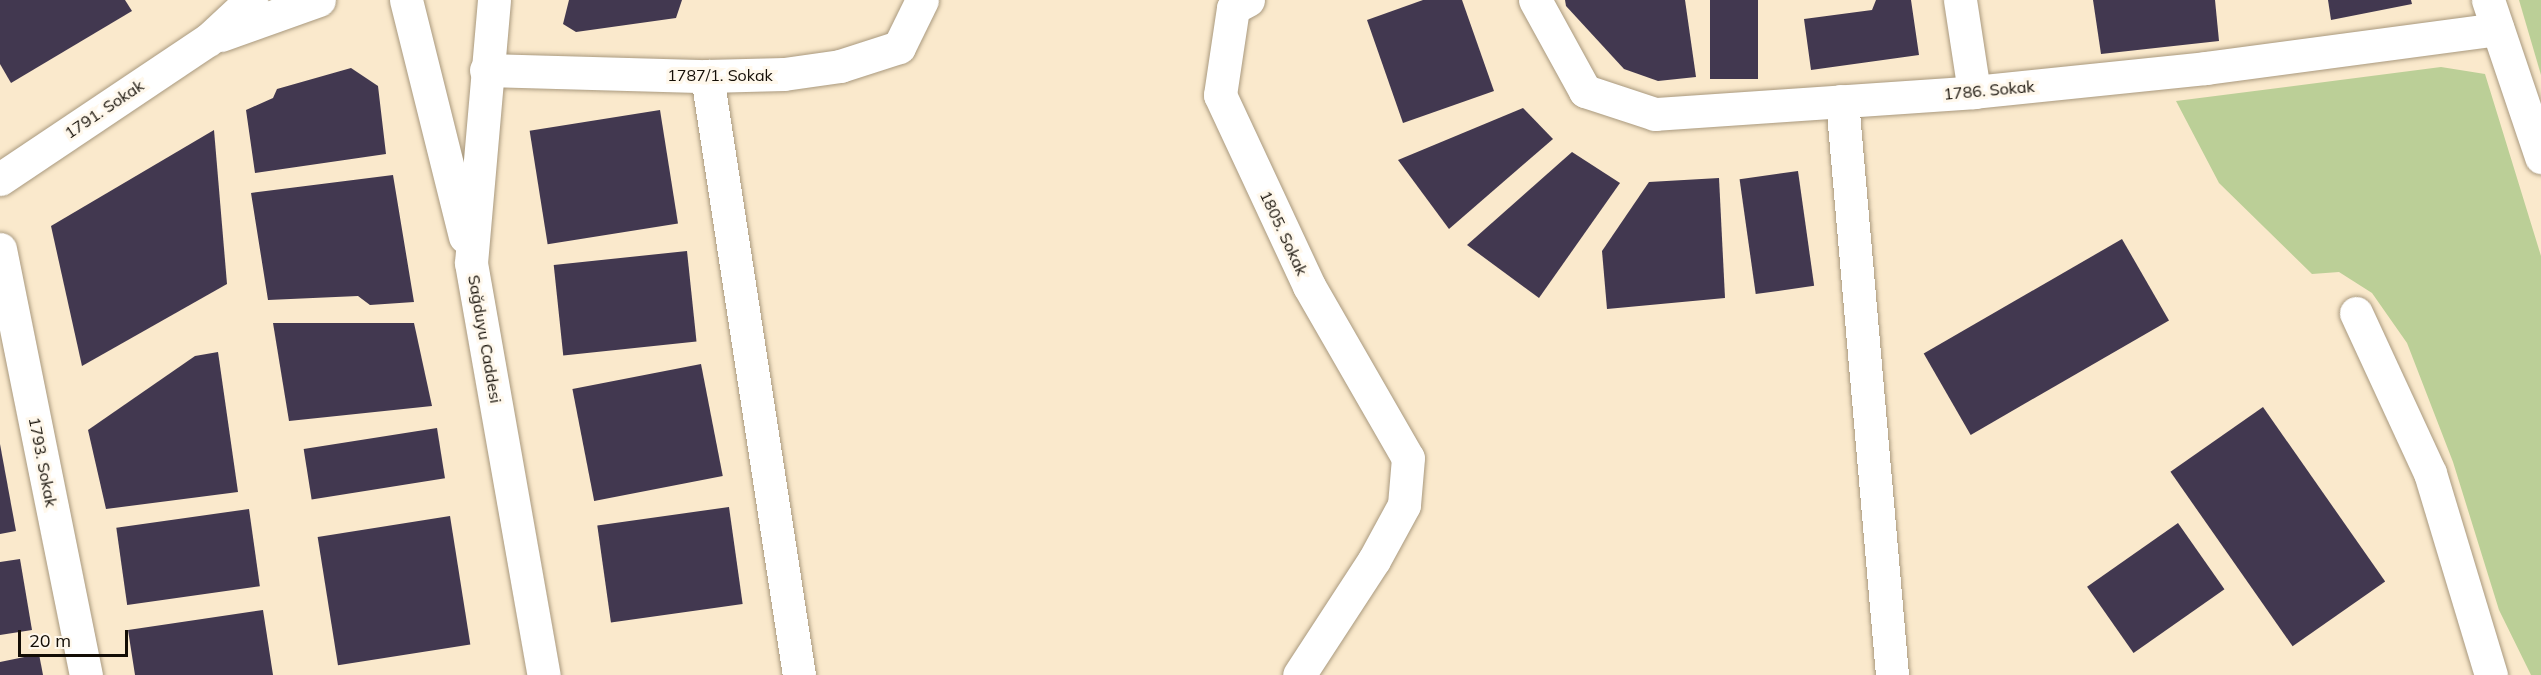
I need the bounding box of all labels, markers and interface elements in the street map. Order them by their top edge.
street label: 1787/1. Sokak [667,65,773,85]
street label: 1791. Sokak [61,76,147,142]
street label: 1786. Sokak [1943,76,2035,104]
street label: 1805. Sokak [1256,188,1312,278]
street label: Sağduyu Caddesi [464,273,506,405]
street label: 1793. Sokak [25,415,61,509]
scale bar [21,618,130,656]
text: 20 m [29,629,71,652]

